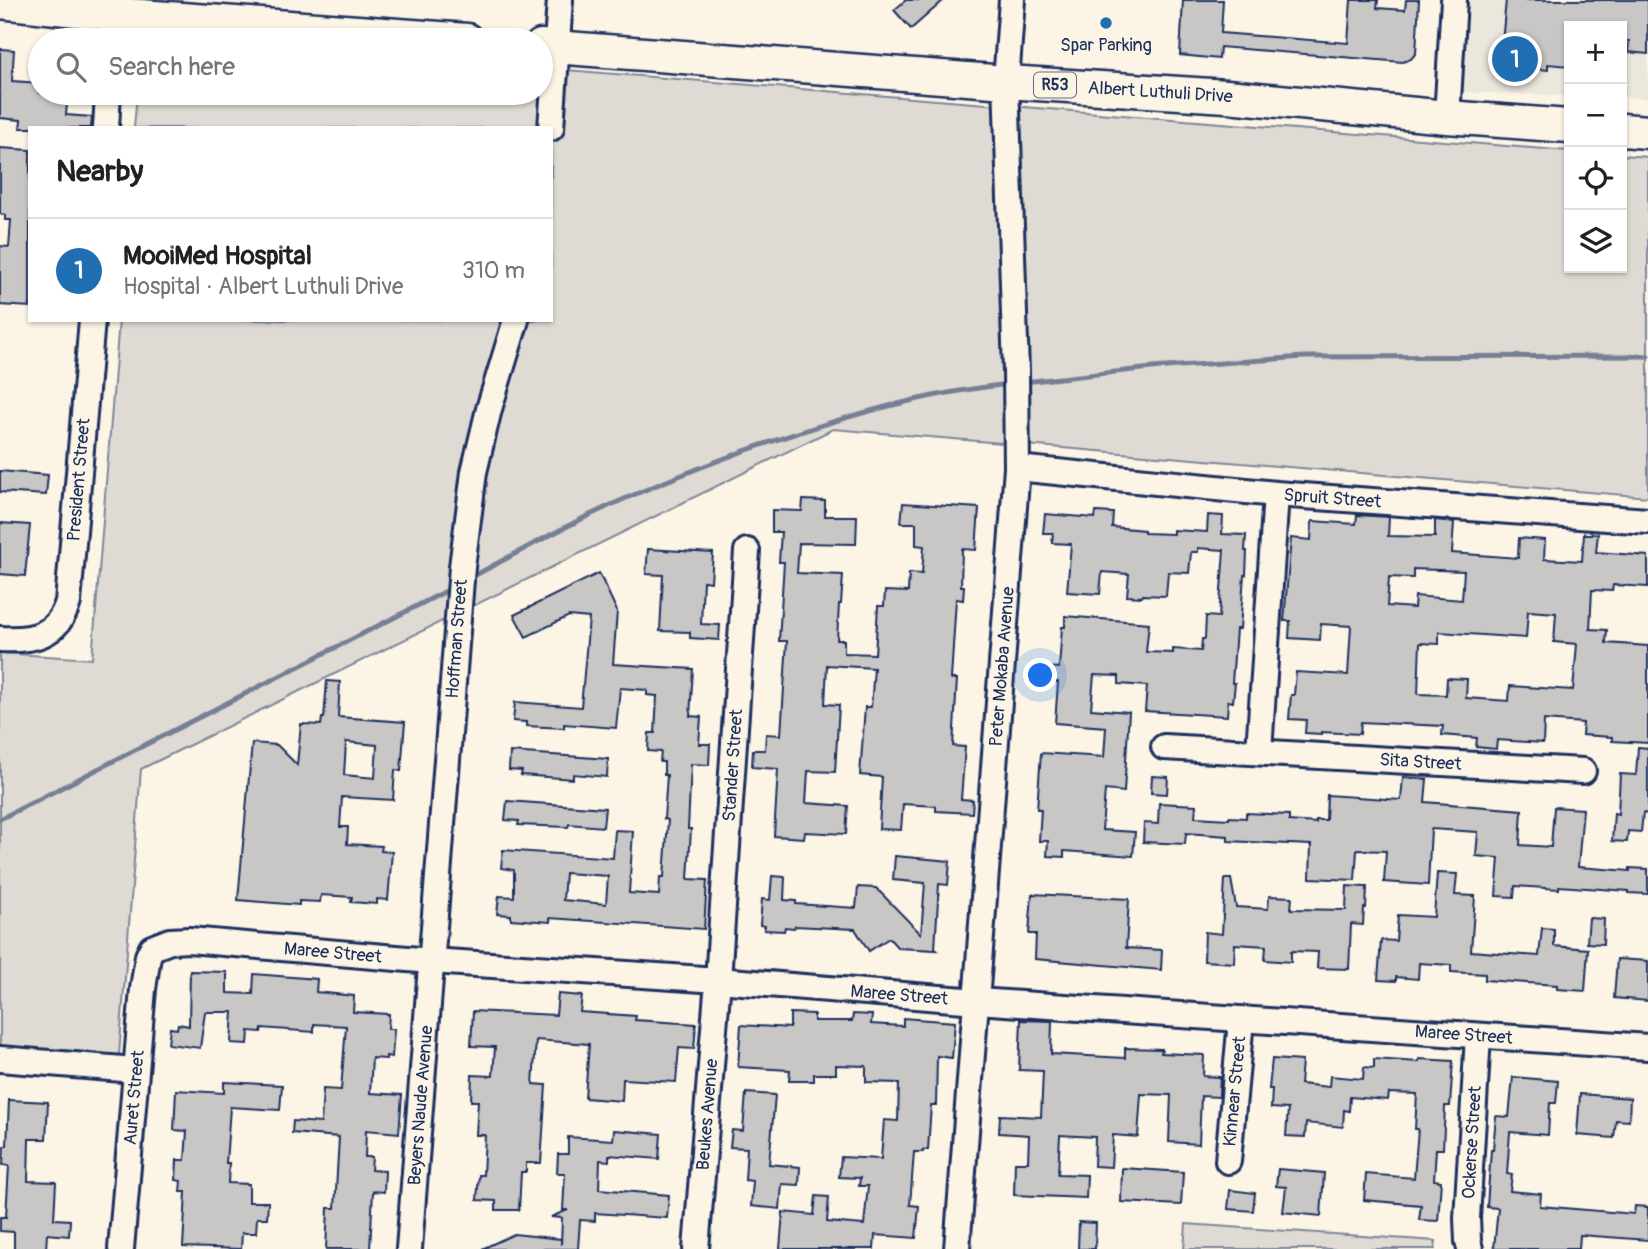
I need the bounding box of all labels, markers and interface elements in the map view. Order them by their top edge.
marker: Spar Parking [1098,15,1114,31]
map controls [1564,21,1627,273]
button: + [1564,21,1627,84]
search box [28,28,553,105]
pin: 1 [1492,33,1538,85]
place label: Spar Parking [1060,34,1152,57]
icon: search [52,48,90,86]
text: Search here [108,51,235,83]
road number: R53 [1034,72,1076,97]
street label: Albert Luthuli Drive [1087,76,1234,108]
button: − [1564,84,1627,147]
button: locate [1564,147,1627,210]
text: Nearby [56,153,143,190]
button: layers [1564,210,1627,273]
text: MooiMed Hospital [123,240,312,272]
text: 1 [75,256,84,285]
text: 310 m [462,256,525,285]
text: Hospital · Albert Luthuli Drive [123,272,403,301]
street label: President Street [62,417,95,542]
street label: Spruit Street [1283,483,1383,513]
street label: Hoffman Street [440,578,473,699]
street label: Peter Mokaba Avenue [984,586,1019,748]
your location [1023,658,1057,692]
street label: Stander Street [717,708,748,822]
street label: Sita Street [1379,748,1463,776]
street label: Maree Street [283,937,383,968]
street label: Maree Street [850,979,950,1010]
street label: Maree Street [1414,1020,1514,1049]
street label: Beyers Naude Avenue [402,1025,438,1186]
street label: Kinnear Street [1218,1034,1251,1147]
street label: Auret Street [118,1049,149,1146]
street label: Beukes Avenue [691,1058,723,1171]
street label: Ockerse Street [1457,1085,1487,1200]

